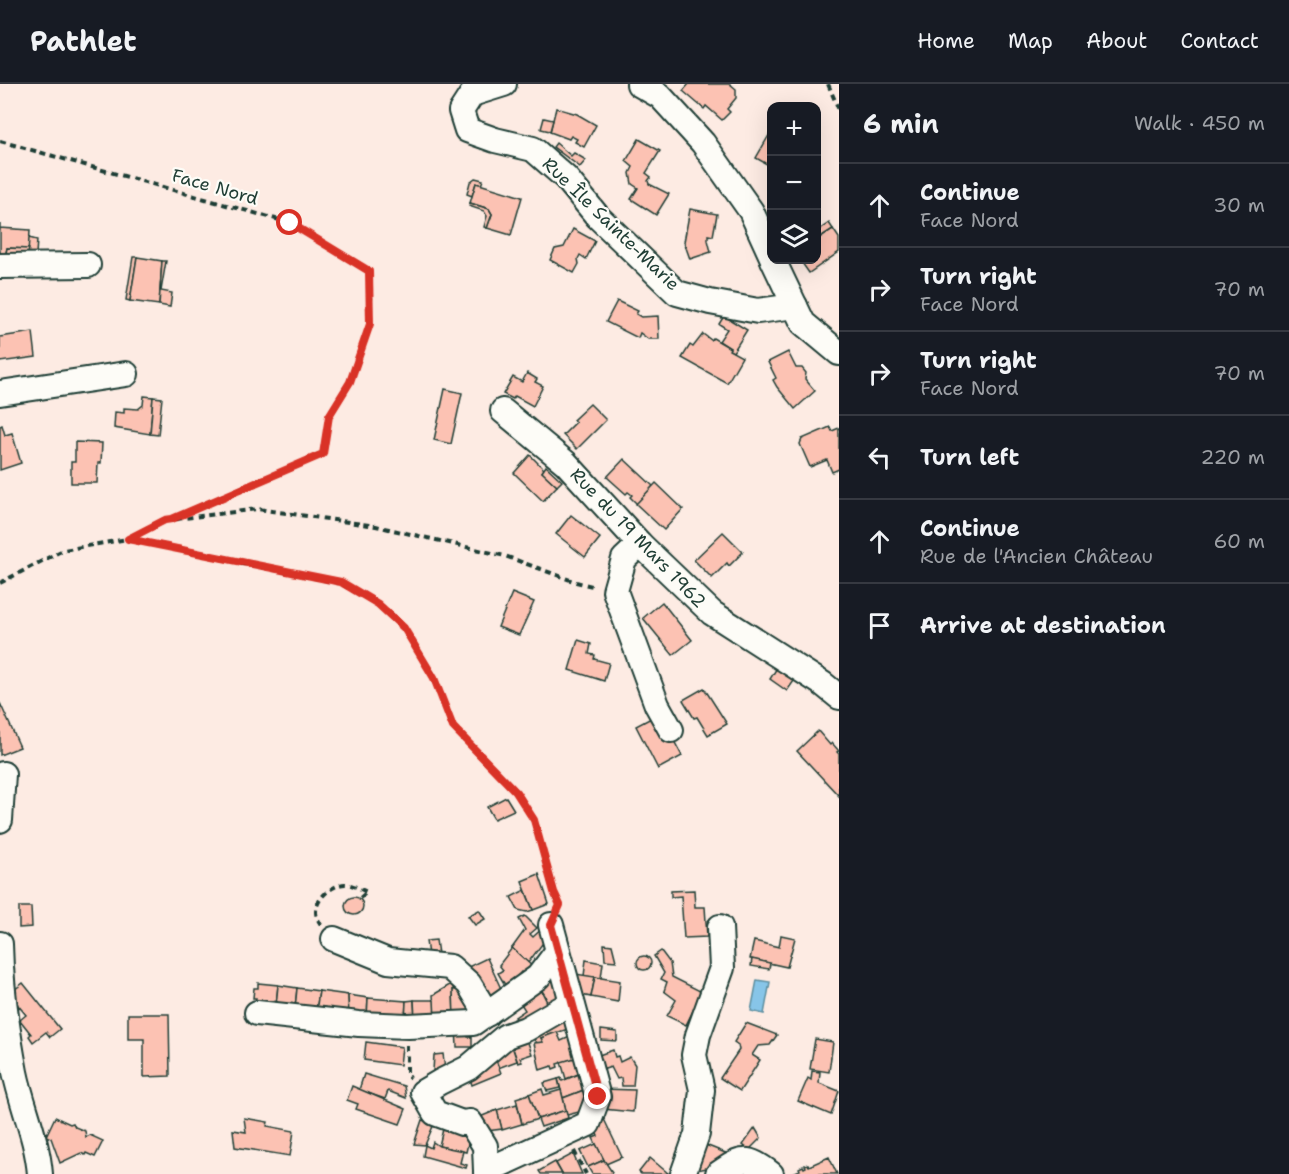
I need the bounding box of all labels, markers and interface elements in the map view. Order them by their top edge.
text: Pathlet [30,22,137,60]
text: Home [917,27,975,55]
text: Map [1008,27,1053,55]
text: About [1086,27,1147,55]
text: Contact [1180,27,1259,55]
map controls [767,102,821,264]
button: + [767,102,821,156]
text: 6 min [863,106,939,141]
text: Walk · 450 m [1134,110,1265,136]
street label: Rue Île Sainte-Marie [537,152,685,296]
button: − [767,156,821,210]
street label: Face Nord [169,163,261,211]
text: Continue [920,178,1020,207]
icon: ahead [863,189,896,222]
text: 30 m [1213,192,1265,218]
text: Face Nord [920,207,1019,233]
route start [276,209,302,235]
button: layers [767,210,821,264]
text: Turn right [920,262,1037,291]
icon: right [863,273,896,306]
text: 70 m [1213,276,1265,302]
text: Face Nord [920,291,1019,317]
text: Turn right [920,346,1037,375]
icon: right [863,357,896,390]
text: 70 m [1213,360,1265,386]
text: Face Nord [920,375,1019,401]
icon: left [863,441,896,474]
text: Turn left [920,443,1019,472]
text: 220 m [1201,444,1265,470]
street label: Rue du 19 Mars 1962 [565,463,711,613]
text: Continue [920,514,1020,543]
icon: ahead [863,525,896,558]
text: 60 m [1213,528,1265,554]
text: Rue de l'Ancien Château [920,543,1153,569]
icon: arrive [863,609,896,642]
text: Arrive at destination [920,611,1166,640]
route end [584,1083,610,1109]

